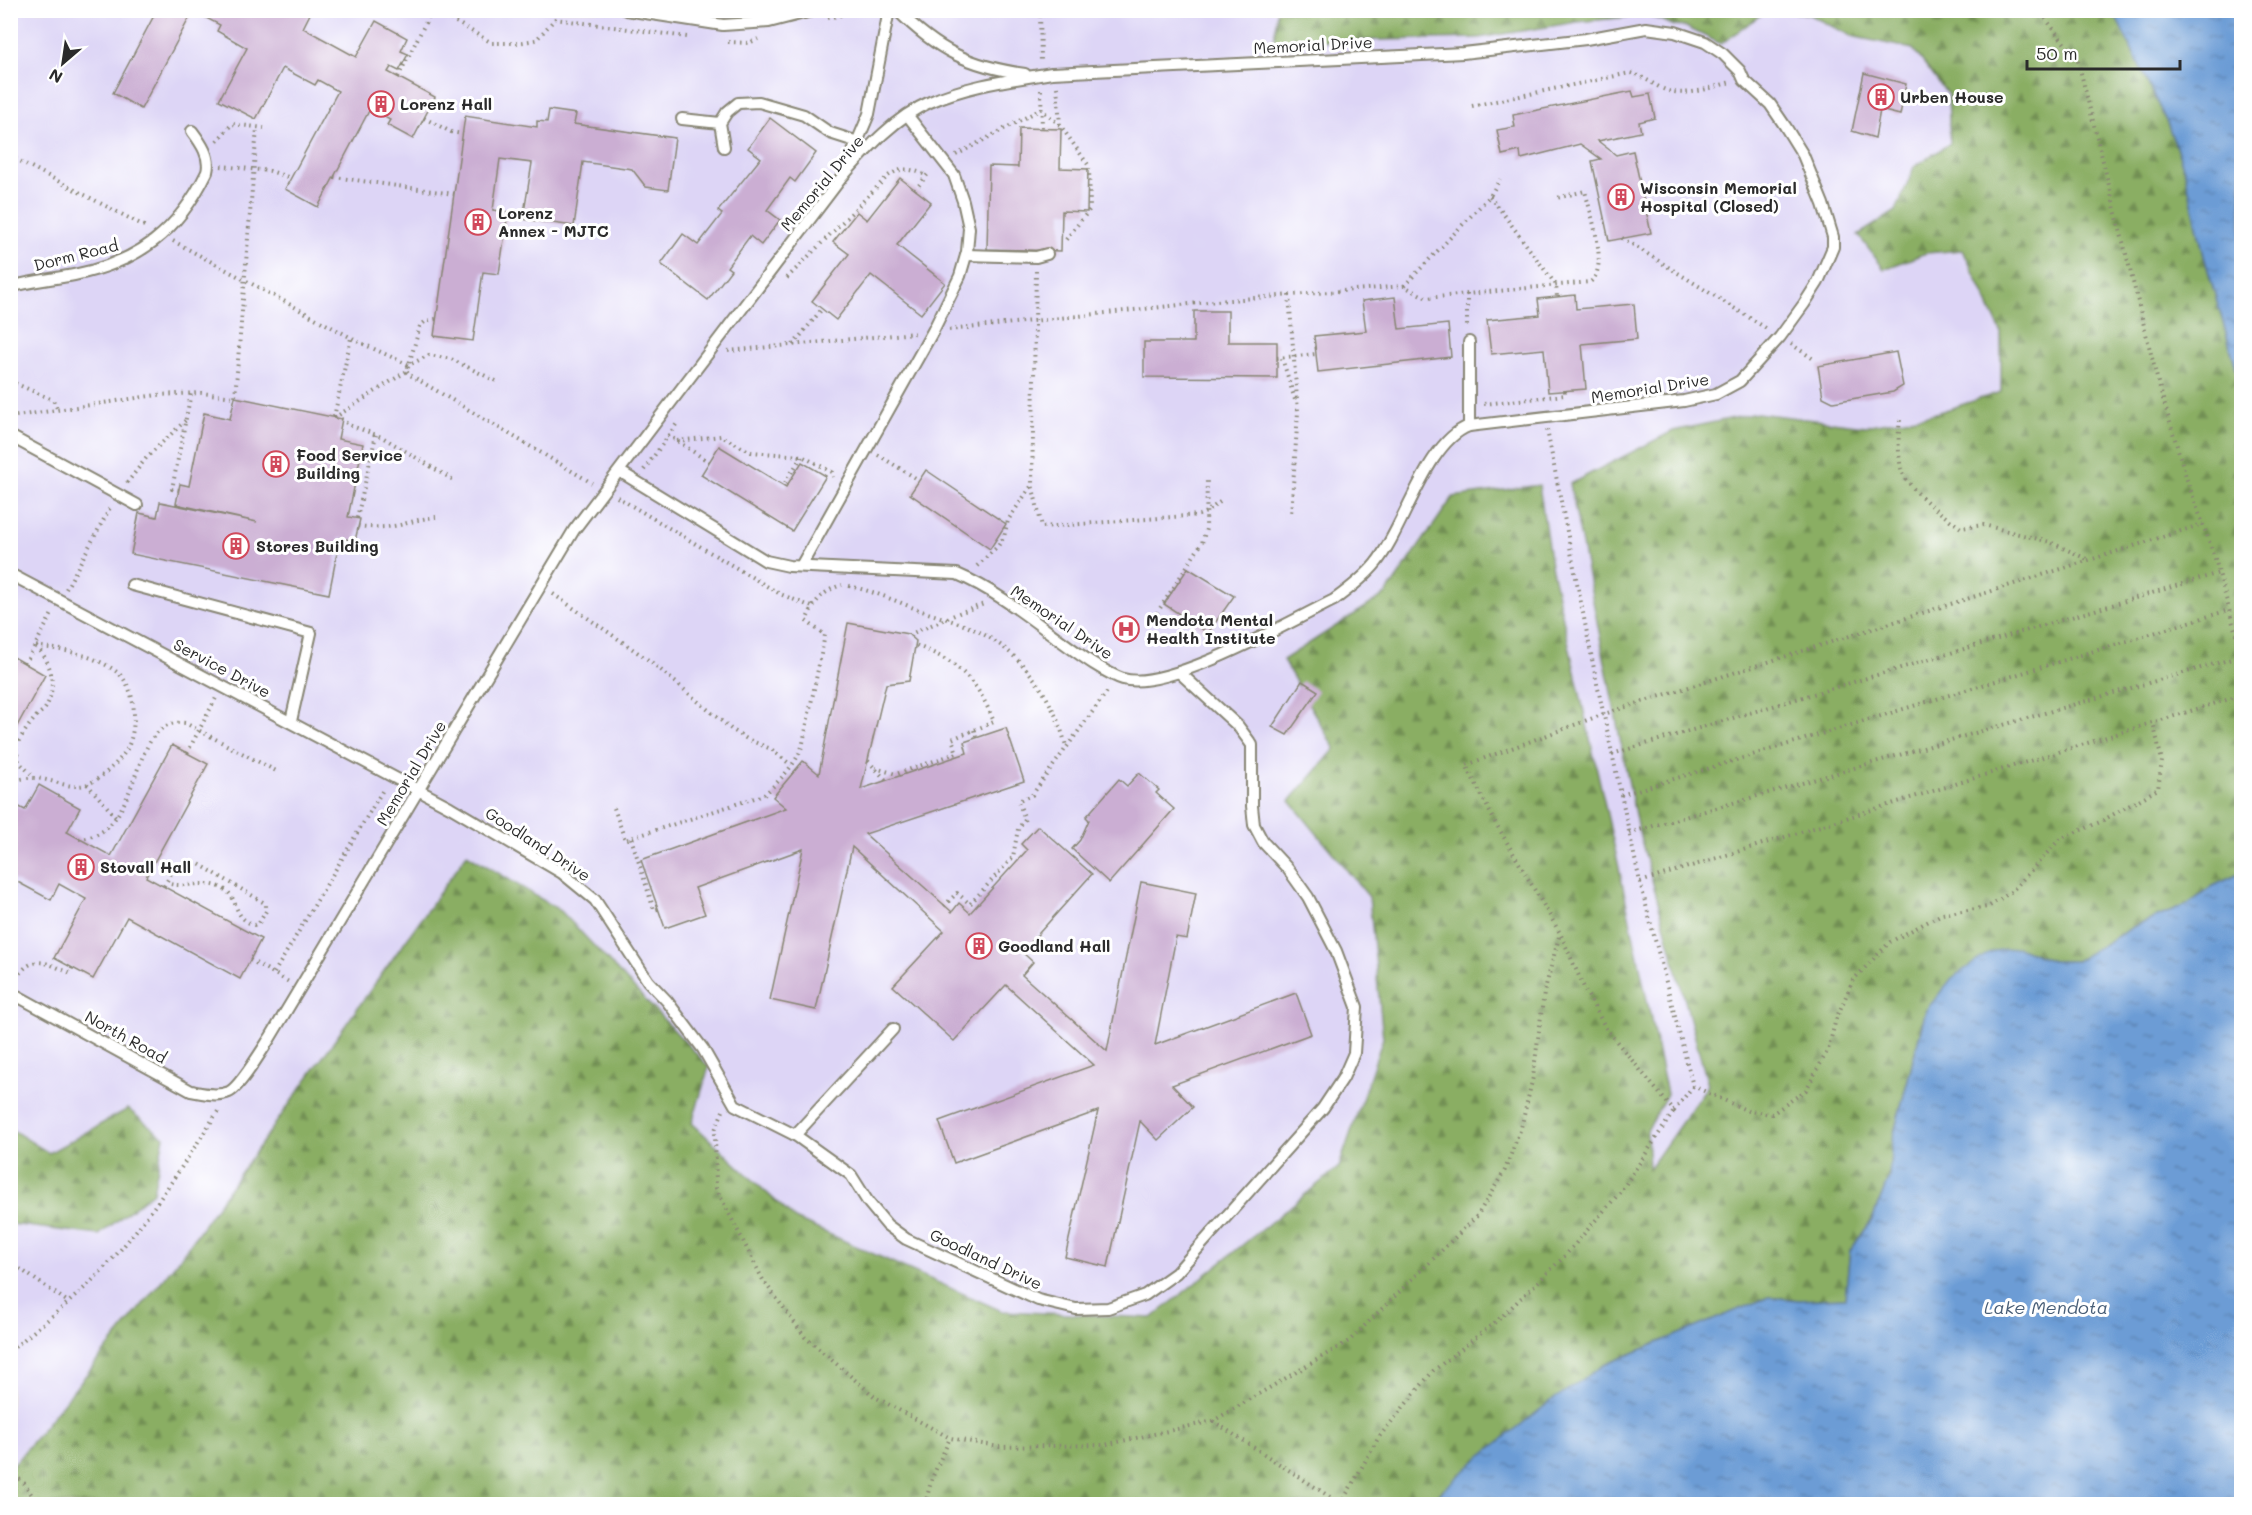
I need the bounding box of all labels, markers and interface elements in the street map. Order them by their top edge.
street label: Memorial Drive [1253,31,1373,58]
north arrow [33,33,93,93]
scale bar [2027,33,2180,71]
text: 50 m [2036,41,2078,65]
text: N [45,64,66,89]
building icon: Urben House [1866,82,1896,112]
place label: Urben House [1900,86,2004,107]
building icon: Lorenz Hall [366,89,396,119]
place label: Lorenz Hall [400,93,492,114]
street label: Memorial Drive [775,130,868,235]
place label: Wisconsin Memorial Hospital (Closed) [1640,177,1797,216]
building icon: Wisconsin Memorial Hospital (Closed) [1606,182,1636,212]
place label: Lorenz Annex - MJTC [498,202,609,241]
building icon: Lorenz Annex - MJTC [463,207,493,237]
street label: Dorm Road [31,234,120,275]
street label: Memorial Drive [1589,368,1710,407]
place label: Food Service Building [296,444,403,483]
building icon: Food Service Building [261,449,291,479]
building icon: Stores Building [221,531,251,561]
place label: Stores Building [256,535,378,556]
street label: Memorial Drive [1007,580,1118,664]
place label: Mendota Mental Health Institute [1146,609,1276,648]
hospital icon: Mendota Mental Health Institute [1111,614,1141,644]
street label: Service Drive [170,633,274,702]
street label: Memorial Drive [371,716,450,829]
street label: Goodland Drive [482,802,595,885]
building icon: Stovall Hall [66,852,96,882]
place label: Stovall Hall [100,856,191,877]
building icon: Goodland Hall [964,931,994,961]
place label: Goodland Hall [998,935,1110,956]
street label: North Road [82,1005,171,1068]
street label: Goodland Drive [927,1223,1046,1294]
water label: Lake Mendota [1984,1295,2108,1319]

